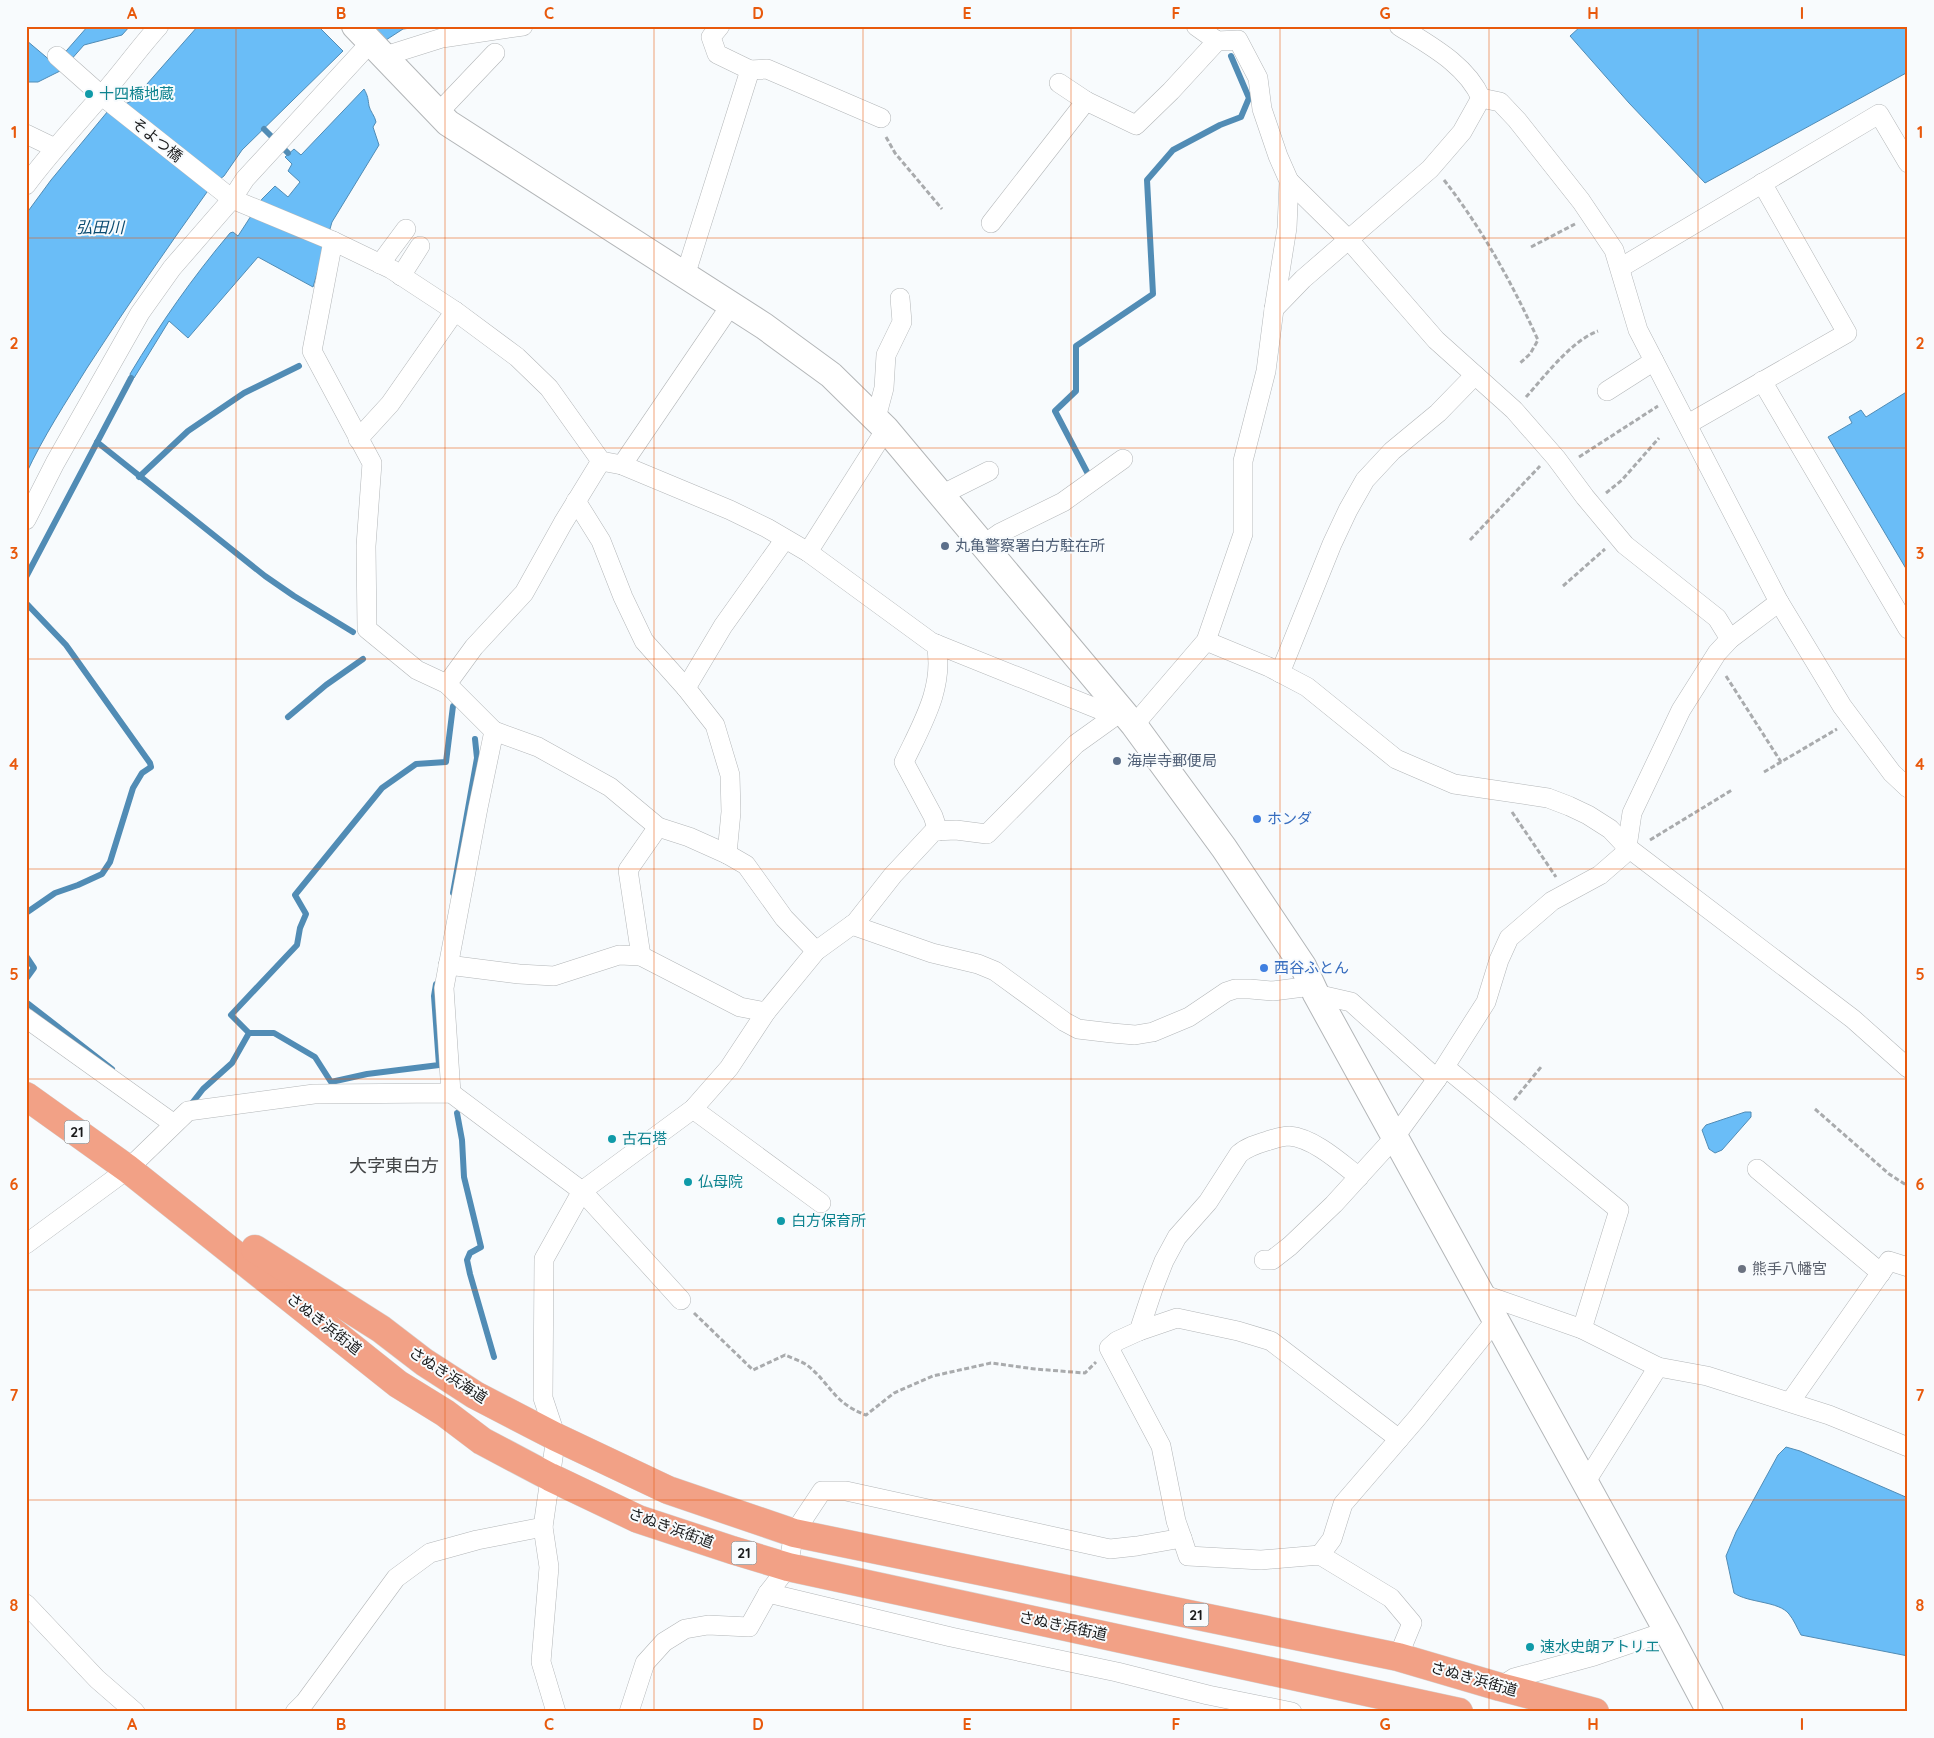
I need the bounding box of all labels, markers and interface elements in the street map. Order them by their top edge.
text: A [127,3,138,23]
text: B [336,3,346,23]
text: C [544,3,554,23]
text: D [752,3,764,23]
text: E [962,3,972,23]
text: F [1172,3,1181,23]
text: G [1379,3,1391,23]
text: H [1587,3,1599,23]
text: I [1800,3,1804,23]
place label: 十四橋地蔵 [99,84,174,103]
marker: 十四橋地蔵 [83,88,95,100]
street label: そよつ橋 [128,113,187,166]
text: 1 [11,122,17,142]
text: 1 [1917,122,1923,142]
water label: 弘田川 [76,217,126,237]
text: 2 [9,333,19,353]
text: 2 [1915,333,1925,353]
place label: 丸亀警察署白方駐在所 [955,536,1105,555]
marker: 丸亀警察署白方駐在所 [939,540,951,552]
text: 3 [10,543,18,563]
text: 3 [1916,543,1924,563]
place label: 海岸寺郵便局 [1127,751,1217,770]
text: 4 [9,754,19,774]
text: 4 [1915,754,1925,774]
marker: 海岸寺郵便局 [1111,755,1123,767]
place label: ホンダ [1267,809,1312,828]
marker: ホンダ [1251,813,1263,825]
place label: 西谷ふとん [1274,958,1349,977]
marker: 西谷ふとん [1258,962,1270,974]
text: 5 [9,964,19,984]
text: 5 [1915,964,1925,984]
road number: 21 [64,1120,90,1144]
place label: 古石塔 [622,1129,667,1148]
marker: 古石塔 [606,1133,618,1145]
district label: 大字東白方 [349,1154,439,1177]
place label: 仏母院 [698,1172,743,1191]
text: 6 [10,1174,19,1194]
text: 6 [1916,1174,1925,1194]
marker: 仏母院 [682,1176,694,1188]
place label: 白方保育所 [791,1211,866,1230]
marker: 白方保育所 [775,1215,787,1227]
place label: 熊手八幡宮 [1752,1259,1827,1278]
marker: 熊手八幡宮 [1736,1263,1748,1275]
street label: さぬき浜街道 [283,1289,366,1359]
street label: さぬき浜海道 [405,1342,491,1407]
text: 7 [10,1385,19,1405]
text: 7 [1916,1385,1925,1405]
street label: さぬき浜街道 [626,1503,717,1552]
road number: 21 [732,1542,756,1565]
text: 8 [10,1595,19,1615]
text: 8 [1916,1595,1925,1615]
road number: 21 [1184,1604,1208,1626]
street label: さぬき浜街道 [1017,1607,1109,1644]
place label: 速水史朗アトリエ [1540,1637,1660,1656]
marker: 速水史朗アトリエ [1524,1641,1536,1653]
street label: さぬき浜街道 [1428,1657,1520,1700]
text: A [127,1714,138,1734]
text: B [336,1714,346,1734]
text: C [544,1714,554,1734]
text: D [752,1714,764,1734]
text: E [962,1714,972,1734]
text: F [1172,1714,1181,1734]
text: G [1379,1714,1391,1734]
text: H [1587,1714,1599,1734]
text: I [1800,1714,1804,1734]

